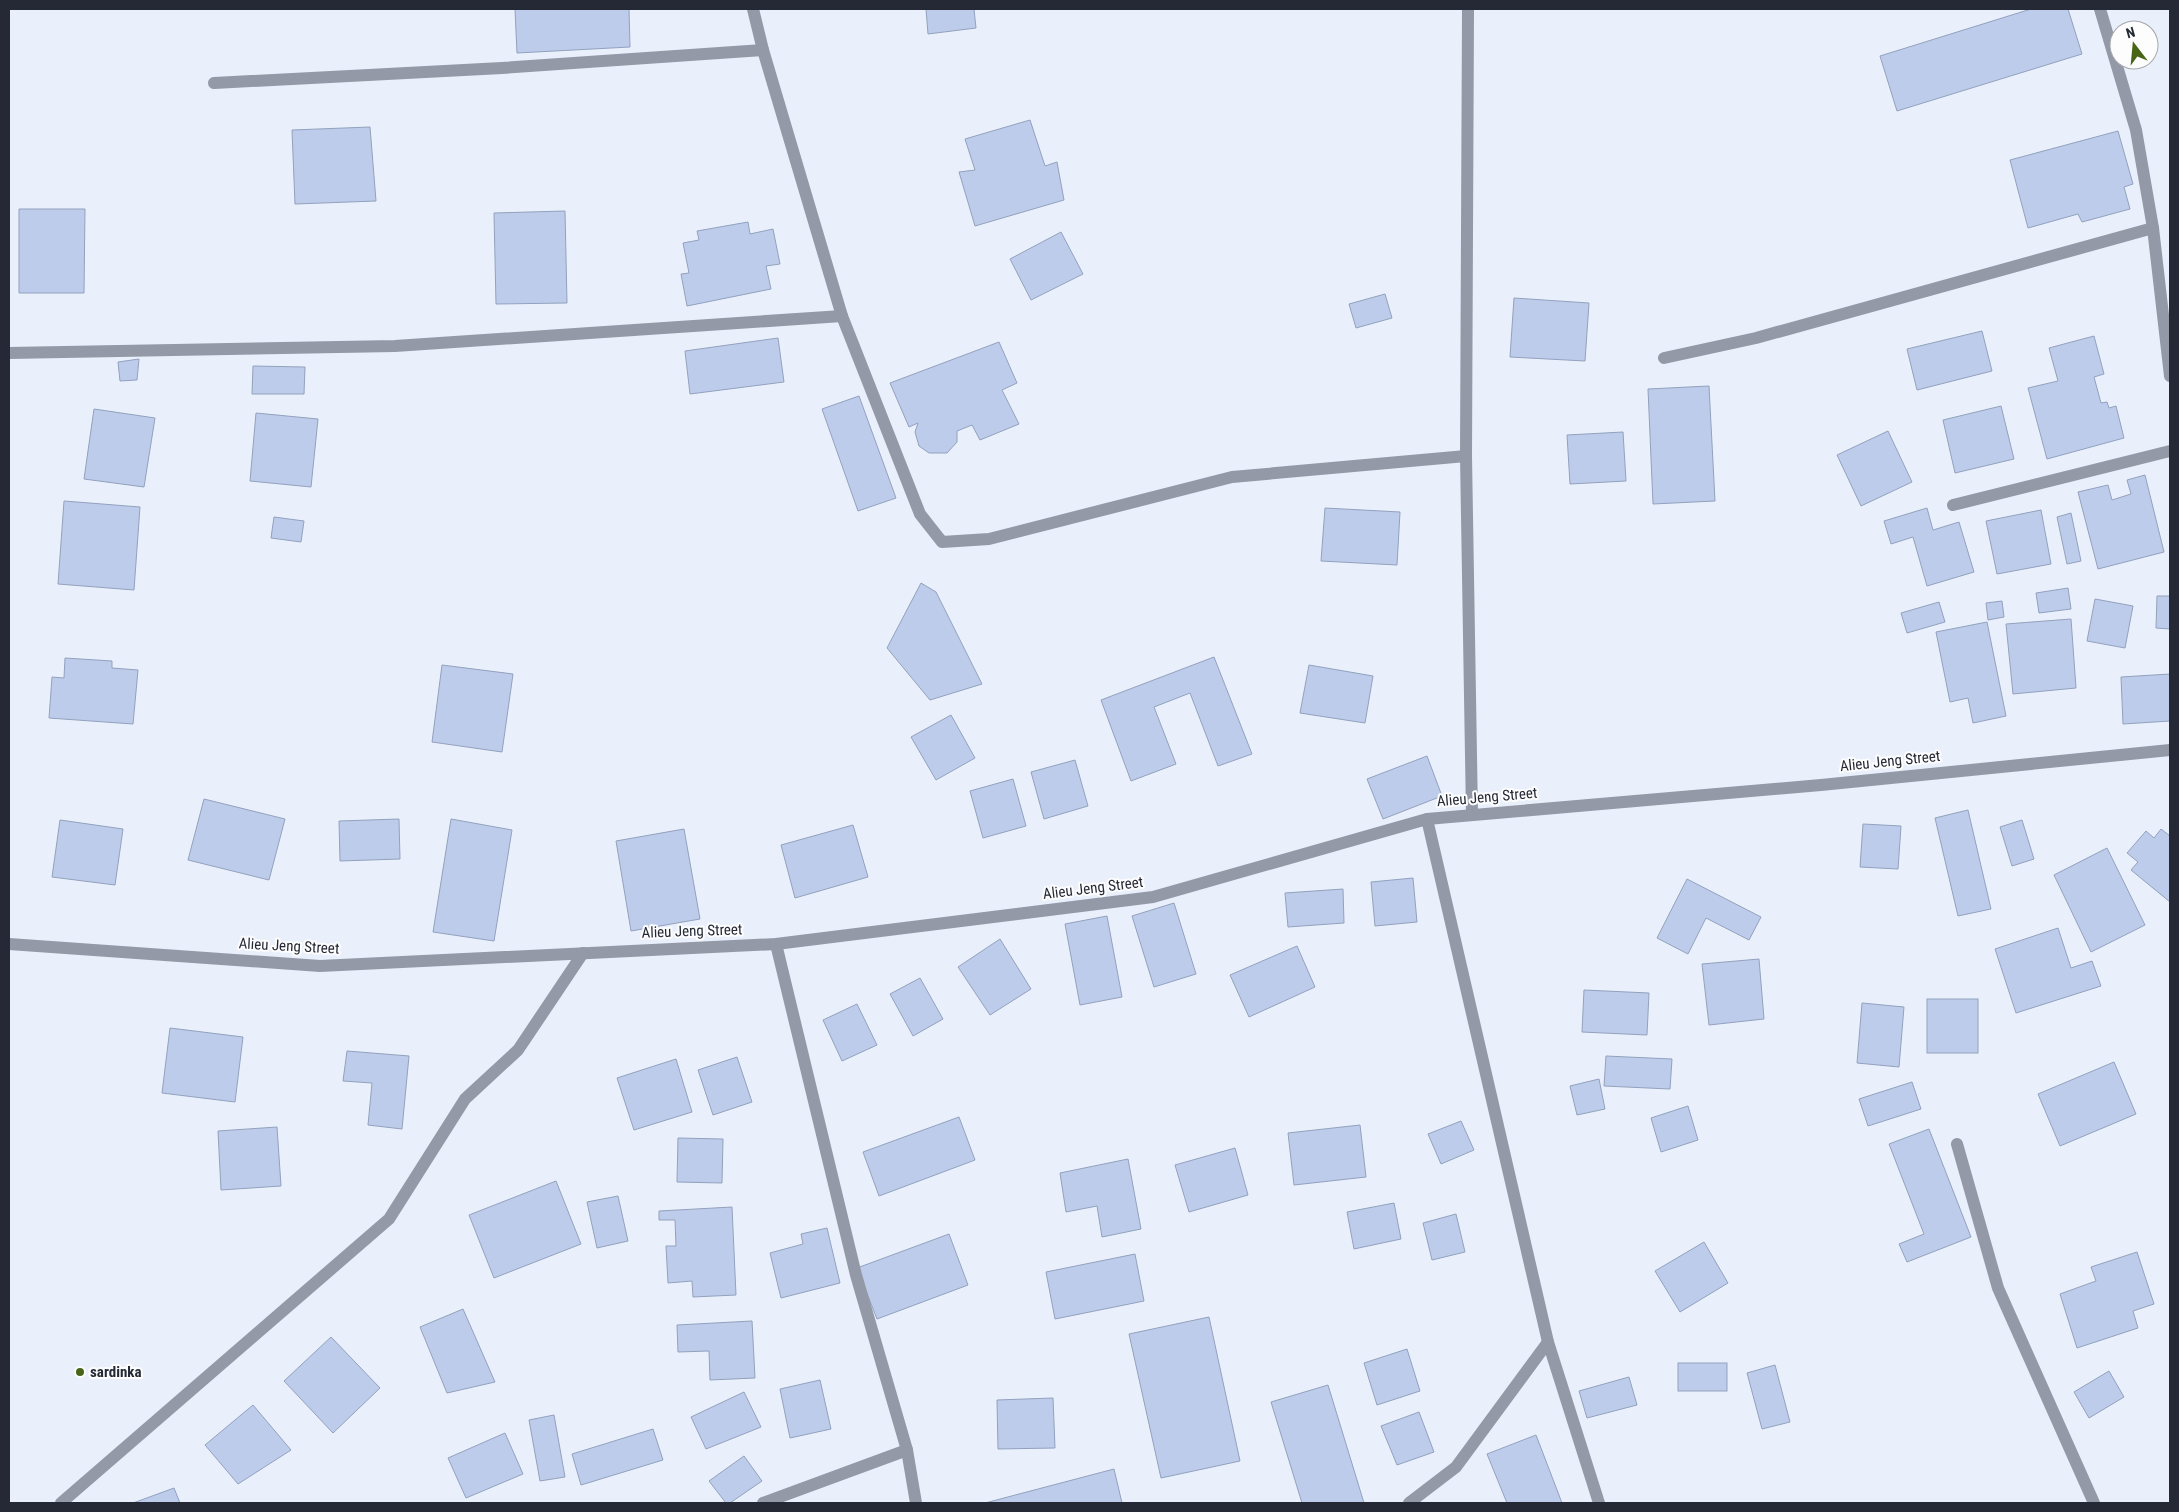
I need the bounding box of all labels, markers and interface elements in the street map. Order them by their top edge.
north arrow [2109,20,2159,70]
text: N [2124,24,2137,41]
street label: Alieu Jeng Street [1839,747,1941,775]
street label: Alieu Jeng Street [1436,784,1538,810]
street label: Alieu Jeng Street [1042,873,1144,903]
street label: Alieu Jeng Street [641,920,743,942]
street label: Alieu Jeng Street [238,934,340,958]
place label: sardinka [90,1363,142,1381]
marker: sardinka [74,1366,86,1378]

